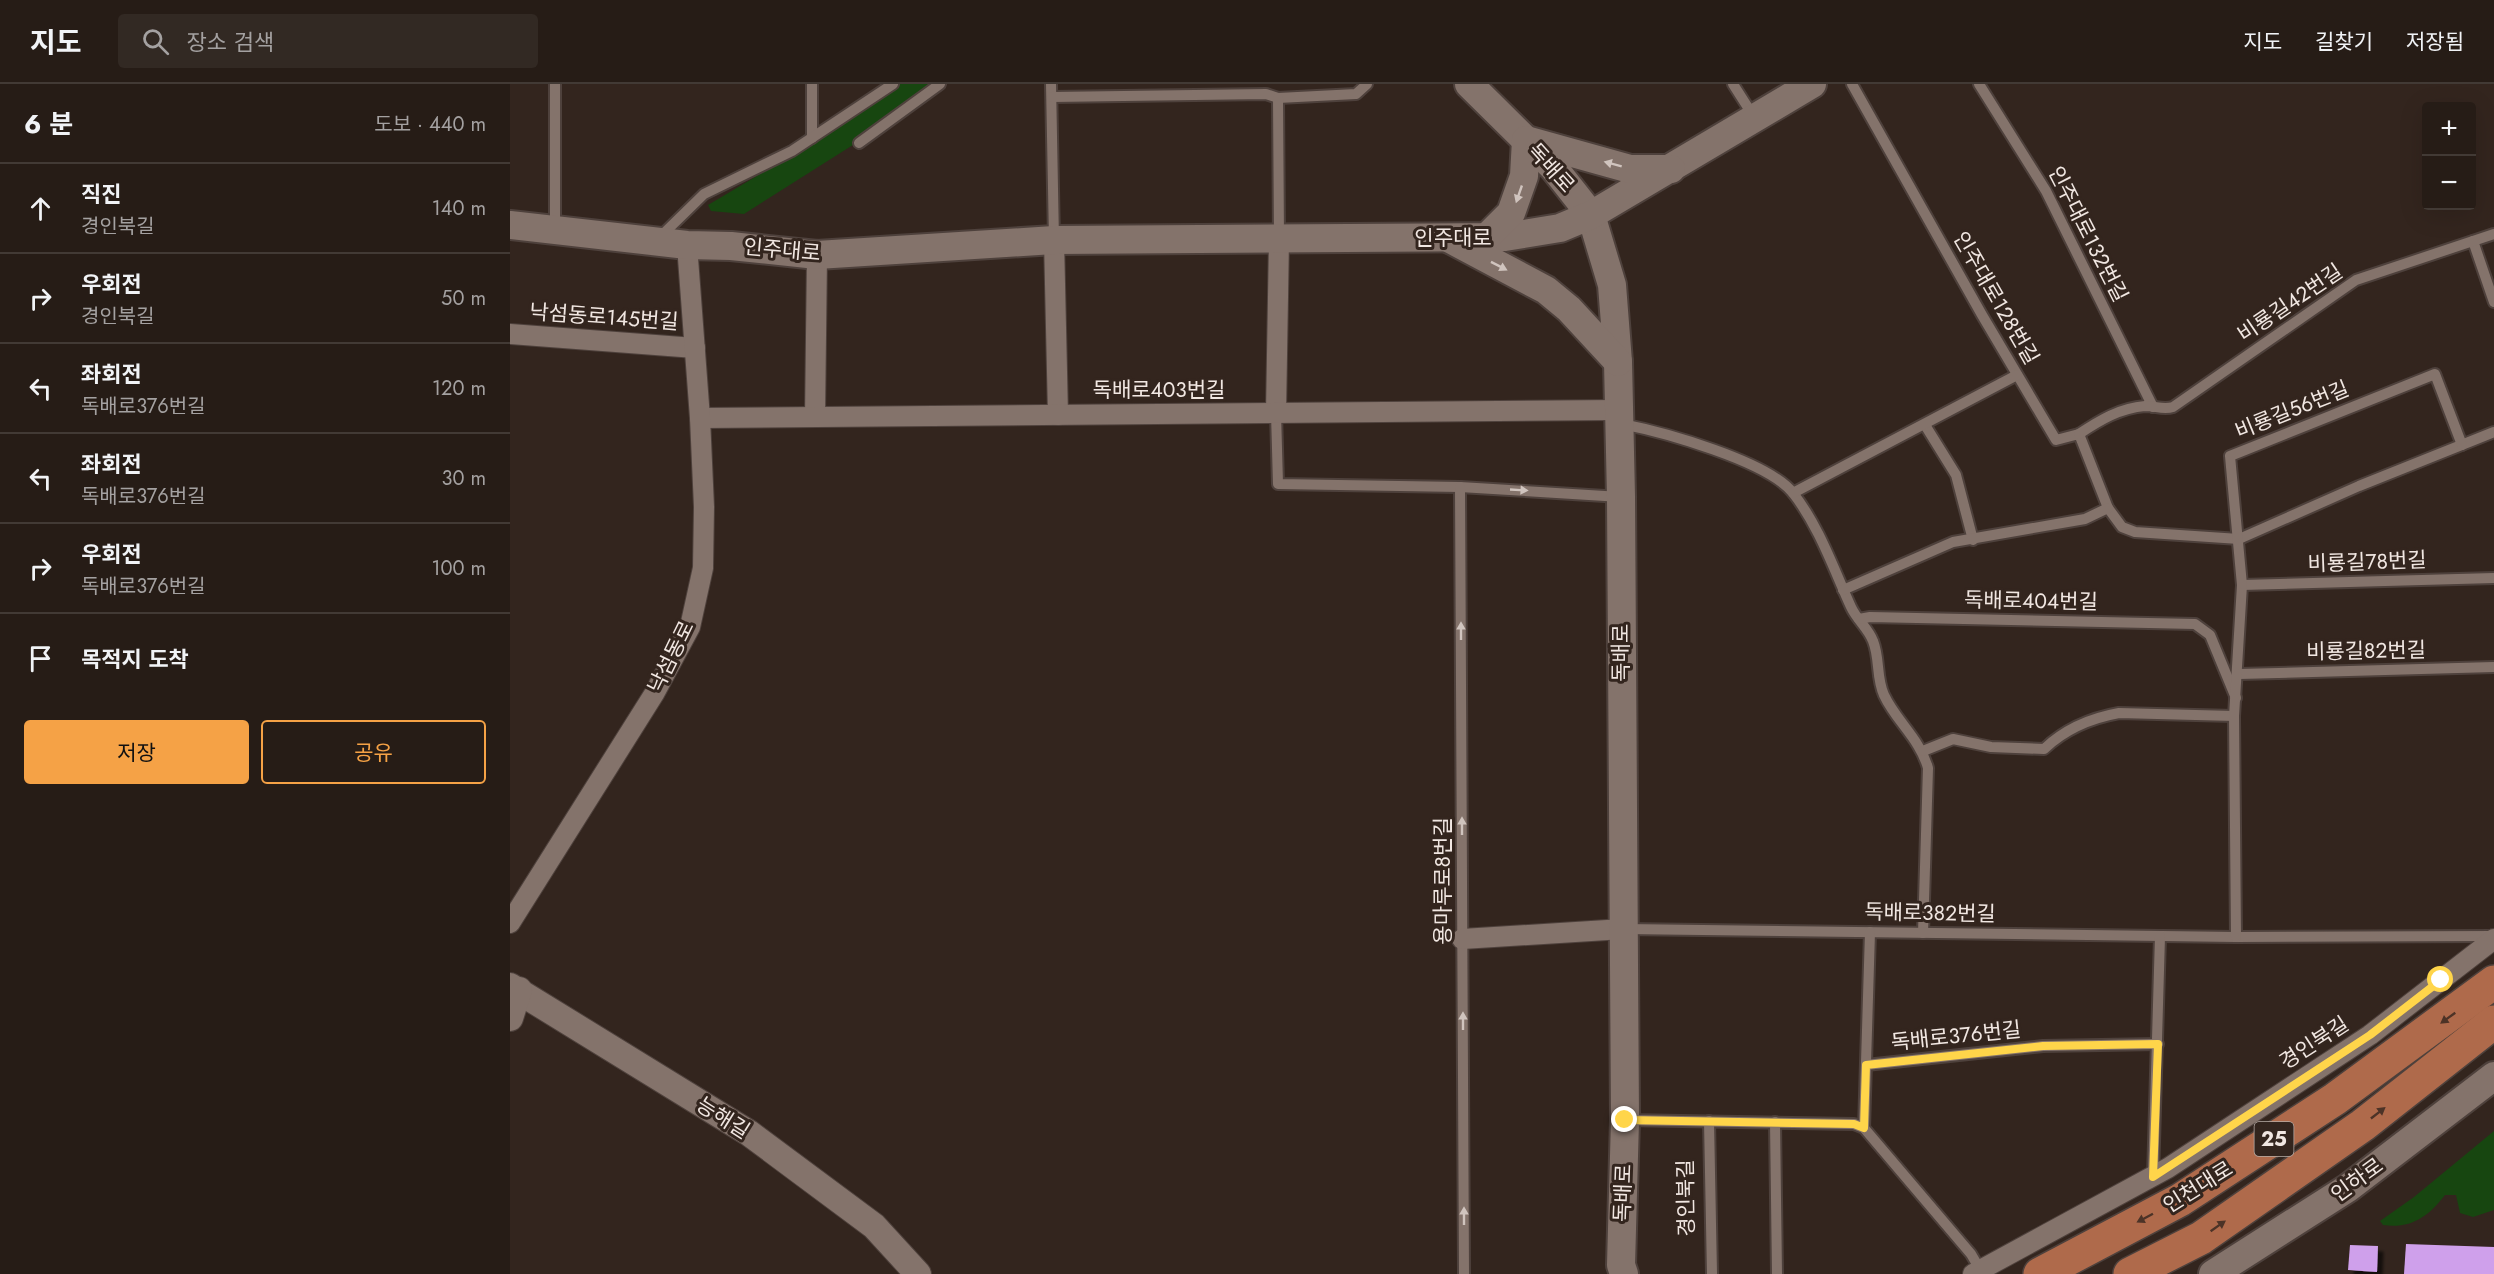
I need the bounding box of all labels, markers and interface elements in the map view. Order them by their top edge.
search box [118,14,538,68]
text: 지도 [30,22,82,63]
icon: search [139,25,172,58]
text: 장소 검색 [187,26,274,58]
text: 지도 [2243,27,2282,57]
text: 길찾기 [2315,27,2373,57]
text: 저장됨 [2406,27,2464,57]
map controls [2422,102,2476,210]
button: + [2422,102,2476,156]
text: 6 분 [24,105,73,143]
text: 도보 · 440 m [374,110,486,139]
street label: 독배로 [1520,136,1582,200]
button: − [2422,156,2476,210]
one-way arrow [1604,159,1622,168]
street label: 인주대로132번길 [2041,161,2135,307]
text: 직진 [81,178,121,210]
one-way arrow [1513,185,1523,203]
icon: ahead [24,192,57,225]
text: 140 m [432,194,486,223]
text: 경인북길 [81,212,155,241]
street label: 인주대로 [1414,223,1492,253]
street label: 인주대로128번길 [1946,226,2046,370]
street label: 인주대로 [742,232,822,268]
street label: 비룡길42번길 [2232,257,2348,349]
one-way arrow [1490,261,1508,271]
text: 우회전 [81,268,142,300]
icon: right [24,282,57,315]
text: 50 m [441,284,486,313]
street label: 낙섬동로145번길 [528,297,680,337]
text: 경인북길 [81,302,155,331]
text: 좌회전 [81,358,142,390]
icon: left [24,372,57,405]
text: 120 m [432,374,486,403]
street label: 비룡길56번길 [2230,374,2354,446]
street label: 독배로403번길 [1093,375,1225,405]
text: 독배로376번길 [81,392,206,421]
text: 좌회전 [81,448,142,480]
icon: left [24,462,57,495]
text: 30 m [441,464,486,493]
text: 독배로376번길 [81,482,206,511]
one-way arrow [1509,486,1528,495]
text: 우회전 [81,538,142,570]
street label: 비룡길78번길 [2307,545,2427,579]
icon: right [24,552,57,585]
text: 100 m [431,554,486,583]
text: 독배로376번길 [81,572,206,601]
street label: 독배로404번길 [1964,585,2098,617]
street label: 낙섬동로 [641,616,701,698]
one-way arrow [1456,621,1466,640]
street label: 독배로 [1606,624,1636,682]
street label: 비룡길82번길 [2306,635,2426,667]
icon: arrive [24,642,57,675]
text: 목적지 도착 [81,643,189,675]
button: 저장 [24,720,249,784]
button: 공유 [261,720,486,784]
one-way arrow [1457,816,1467,835]
street label: 용마루로8번길 [1428,817,1458,945]
street label: 독배로382번길 [1864,897,1996,929]
route start [2427,966,2453,992]
street label: 경인북길 [2273,1009,2355,1077]
one-way arrow [1458,1011,1468,1030]
one-way arrow [2440,1012,2456,1024]
street label: 독배로376번길 [1889,1014,2023,1058]
street label: 능해길 [690,1090,756,1146]
route end [1611,1106,1637,1132]
one-way arrow [2370,1107,2386,1120]
road number: 25 [2254,1122,2294,1156]
street label: 인하로 [2325,1151,2389,1209]
street label: 인천대로 [2157,1154,2239,1220]
street label: 경인북길 [1670,1159,1702,1237]
street label: 독배로 [1607,1164,1639,1222]
one-way arrow [1459,1206,1469,1225]
one-way arrow [2137,1213,2154,1223]
one-way arrow [2210,1220,2226,1232]

